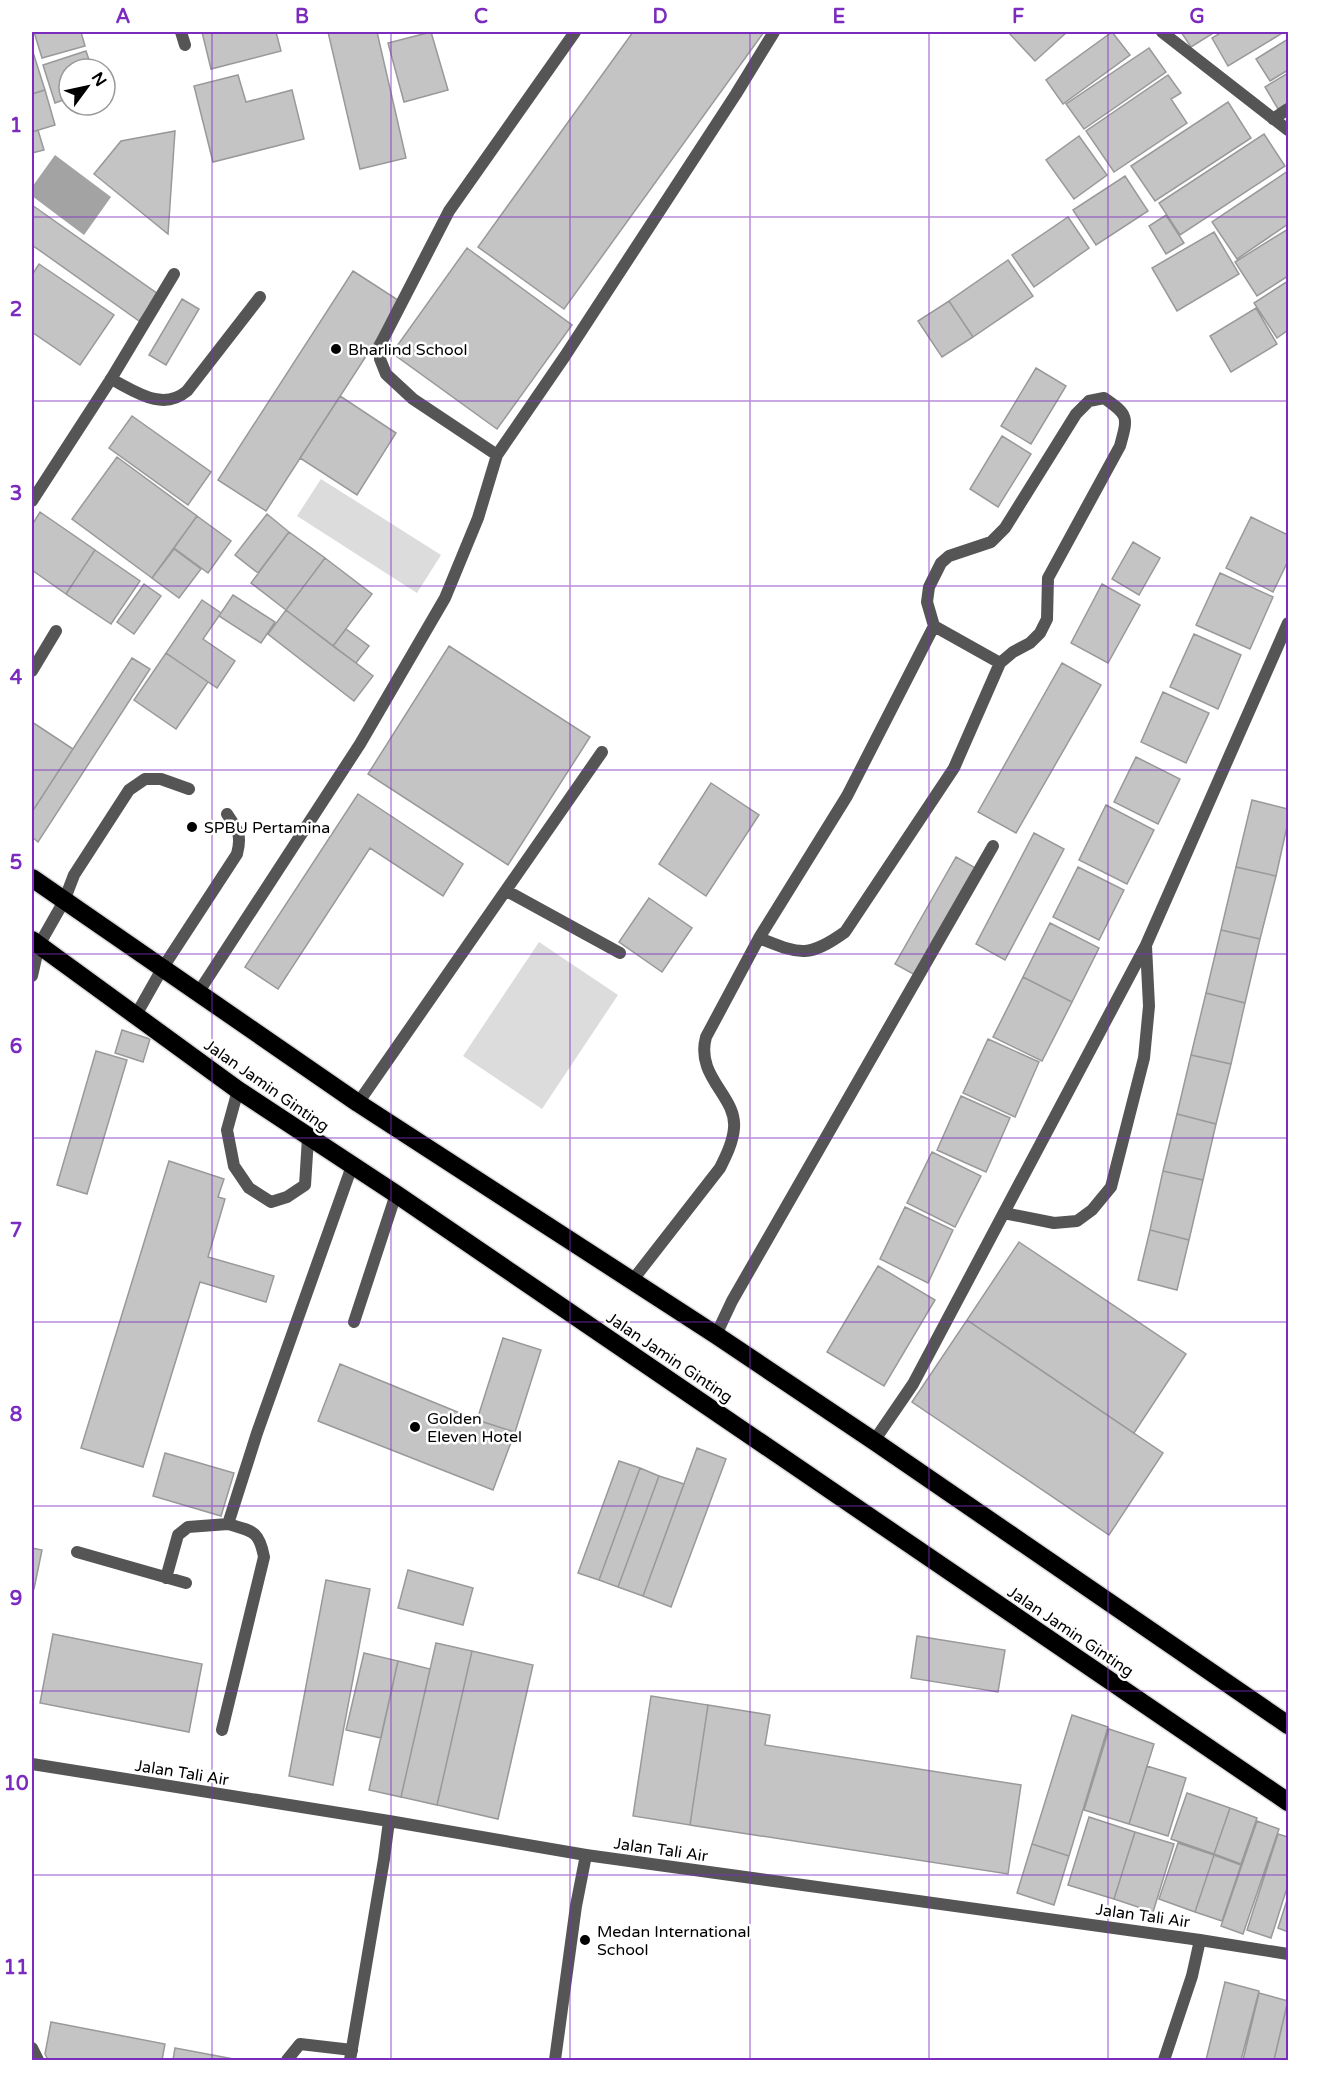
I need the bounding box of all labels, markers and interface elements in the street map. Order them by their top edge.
text: A [116,5,131,29]
text: B [295,5,309,29]
text: C [474,5,488,29]
text: D [652,5,668,29]
text: E [833,5,846,29]
text: F [1012,5,1024,29]
text: G [1189,5,1205,29]
north arrow [57,57,117,117]
text: N [87,69,111,90]
text: 1 [10,114,22,138]
text: 2 [10,298,22,322]
place label: Bharlind School [348,340,467,360]
marker: Bharlind School [329,342,343,356]
text: 3 [10,482,22,506]
text: 4 [10,666,23,690]
place label: SPBU Pertamina [204,818,330,838]
marker: SPBU Pertamina [185,820,199,834]
text: 5 [10,851,22,875]
text: 6 [10,1035,22,1059]
street label: Jalan Jamin Ginting [200,1035,333,1136]
text: 7 [10,1219,22,1243]
street label: Jalan Jamin Ginting [603,1308,736,1407]
text: 8 [10,1403,22,1427]
place label: Golden Eleven Hotel [427,1409,522,1447]
marker: Golden Eleven Hotel [408,1420,422,1434]
street label: Jalan Jamin Ginting [1004,1582,1137,1681]
text: 9 [10,1587,22,1611]
street label: Jalan Tali Air [133,1756,231,1790]
text: 10 [3,1772,29,1796]
street label: Jalan Tali Air [613,1833,710,1867]
street label: Jalan Tali Air [1095,1899,1192,1933]
place label: Medan International School [597,1922,751,1960]
marker: Medan International School [578,1933,592,1947]
text: 11 [3,1956,29,1980]

